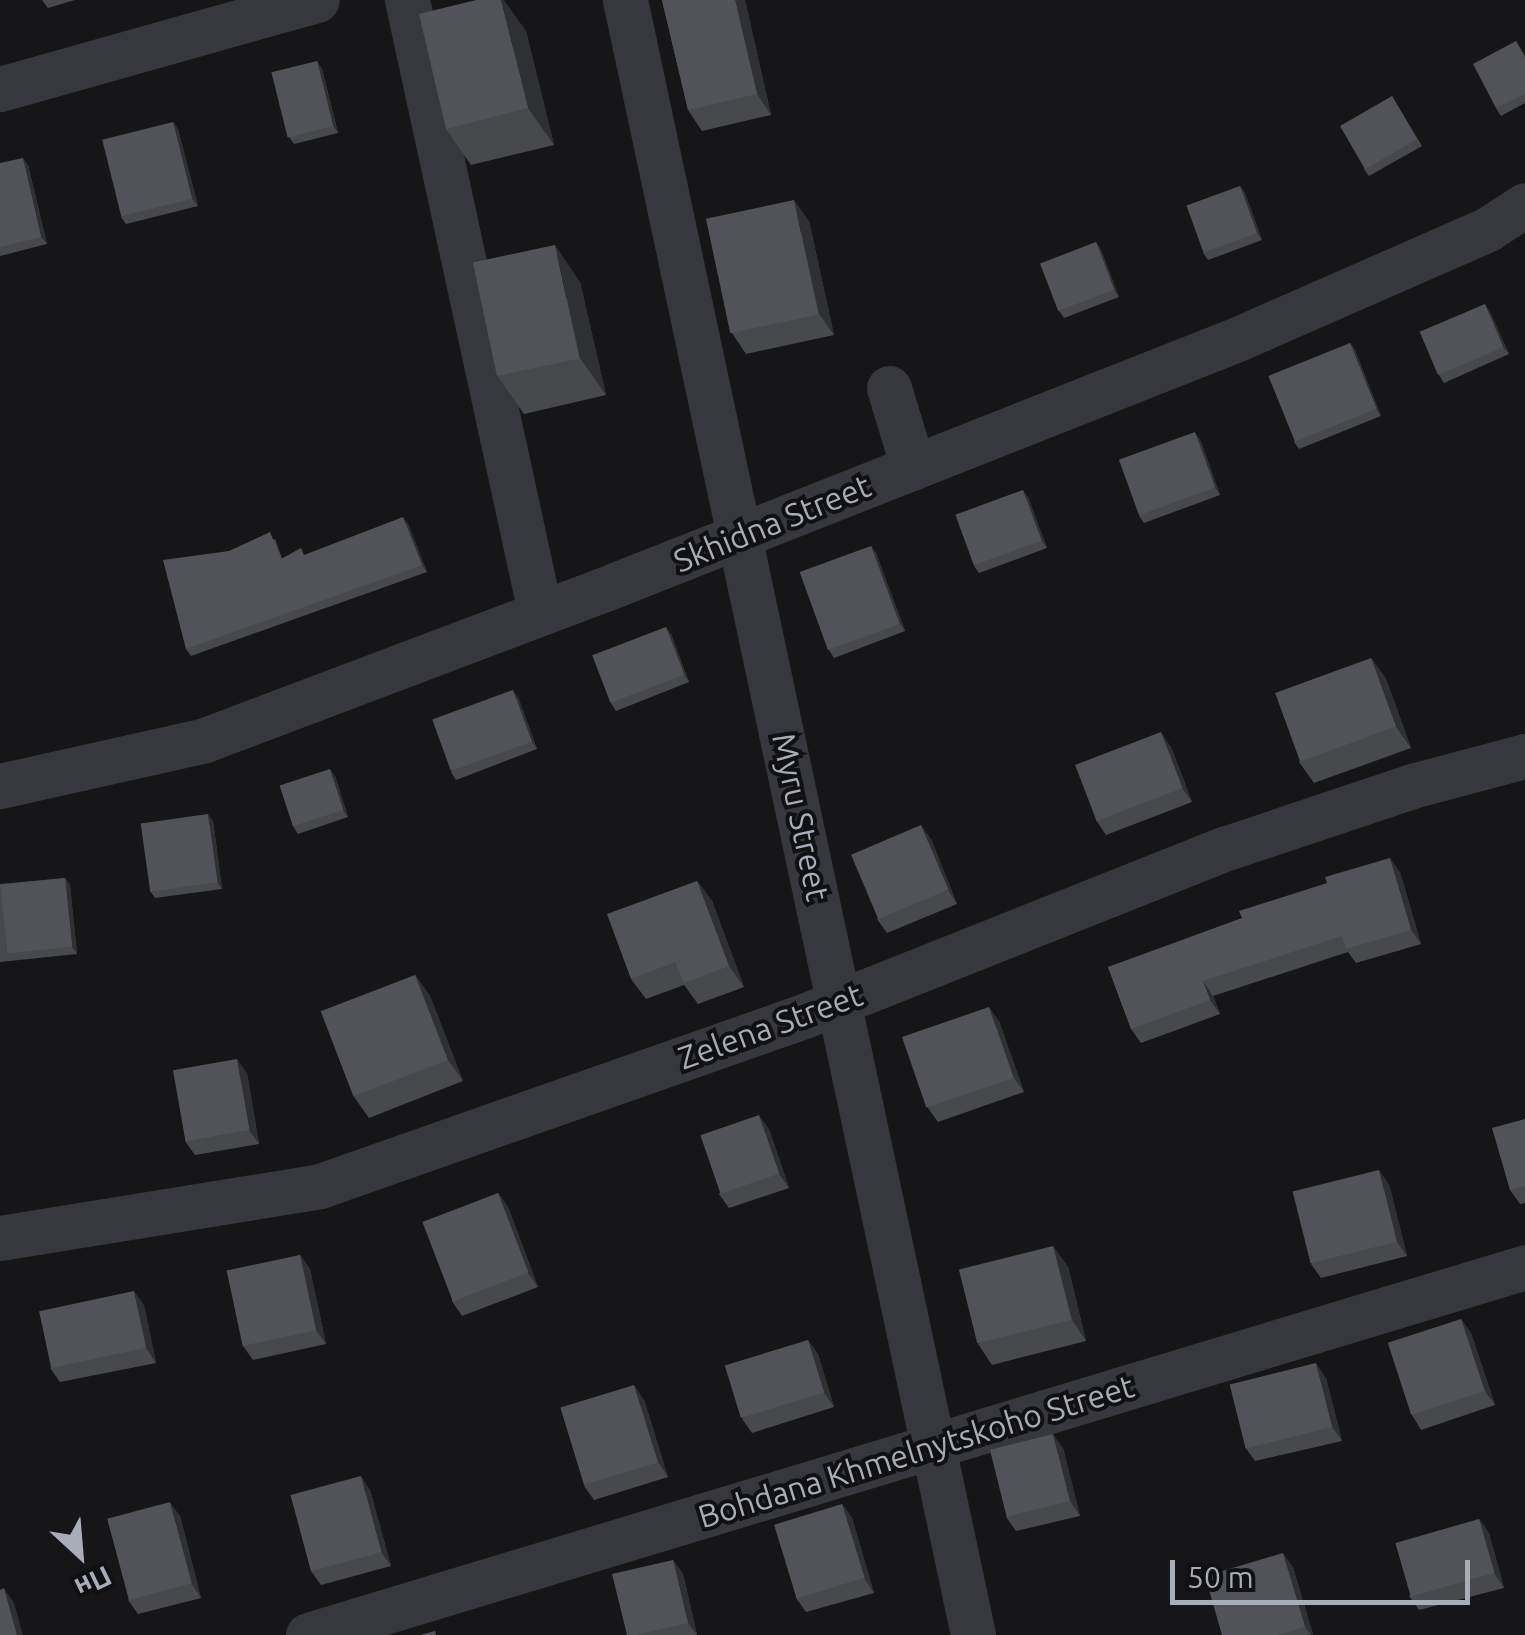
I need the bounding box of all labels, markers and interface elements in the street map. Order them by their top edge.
street label: Skhidna Street [668,466,876,580]
street label: Myru Street [765,730,837,904]
street label: Zelena Street [673,975,867,1077]
street label: Bohdana Khmelnytskoho Street [693,1366,1139,1536]
north arrow [30,1505,130,1605]
scale bar [1175,1540,1475,1602]
text: Пн [70,1560,117,1604]
text: 50 m [1187,1560,1254,1594]

